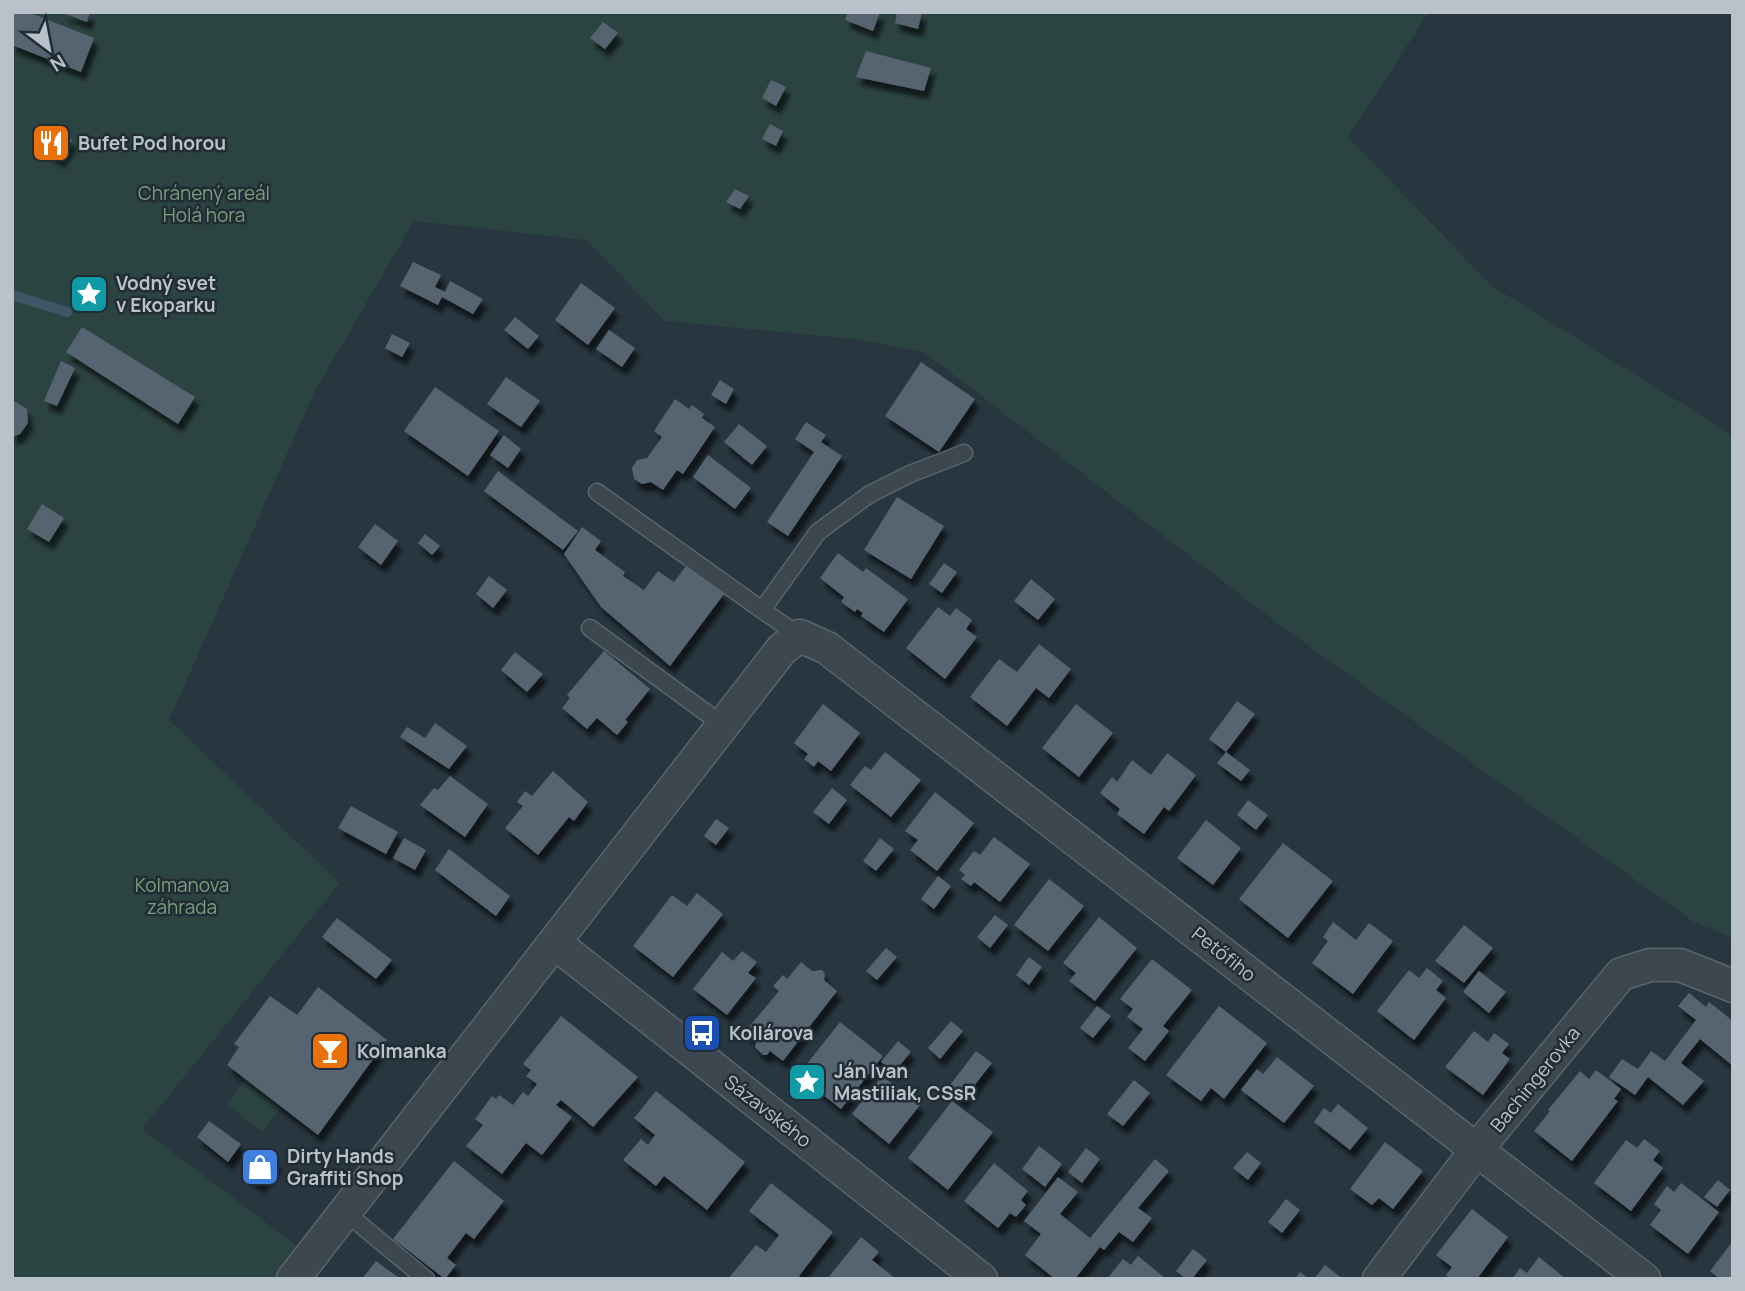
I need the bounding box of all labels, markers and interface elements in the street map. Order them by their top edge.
north arrow [14,14,84,84]
text: N [45,49,71,78]
restaurant icon: Bufet Pod horou [30,122,72,164]
place label: Bufet Pod horou [78,130,226,156]
park label: Chránený areál Holá hora [138,180,270,228]
place label: Vodný svet v Ekoparku [116,270,216,318]
place icon: Vodný svet v Ekoparku [68,273,110,315]
park label: Kolmanova záhrada [135,872,229,920]
street label: Petőfiho [1186,921,1262,987]
bus stop icon: Kollárova [681,1012,723,1054]
place label: Kollárova [729,1020,814,1046]
street label: Bachingerovka [1484,1021,1586,1137]
bar icon: Kolmanka [309,1030,351,1072]
place label: Kolmanka [357,1038,447,1064]
place label: Ján Ivan Mastiliak, CSsR [834,1058,976,1106]
place icon: Ján Ivan Mastiliak, CSsR [786,1061,828,1103]
street label: Sázavského [719,1069,817,1153]
place label: Dirty Hands Graffiti Shop [287,1143,404,1191]
shop icon: Dirty Hands Graffiti Shop [239,1146,281,1188]

